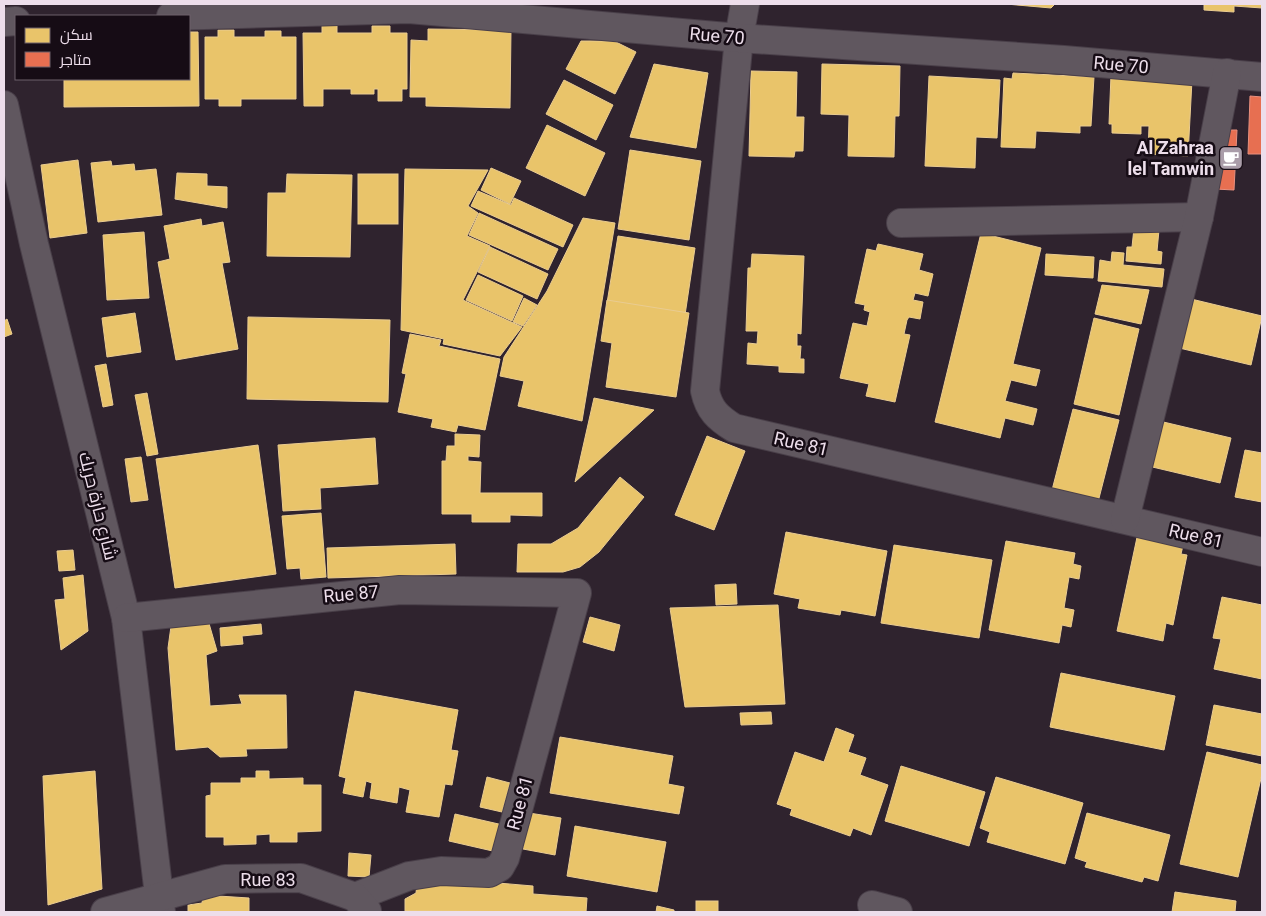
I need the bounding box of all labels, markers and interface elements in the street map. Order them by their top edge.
legend [15,15,190,80]
street label: Rue 70 [689,23,745,48]
text: سكن [60,26,93,45]
text: متاجر [59,51,91,69]
street label: Rue 70 [1093,52,1149,77]
place label: Al Zahraa lel Tamwin [1128,137,1214,179]
cafe icon: Al Zahraa lel Tamwin [1218,145,1244,171]
street label: Rue 81 [772,427,830,460]
street label: شارع حارة حريك [73,450,122,563]
street label: Rue 81 [1167,519,1225,552]
street label: Rue 87 [323,581,379,606]
street label: Rue 81 [502,773,537,832]
street label: Rue 83 [240,869,296,890]

